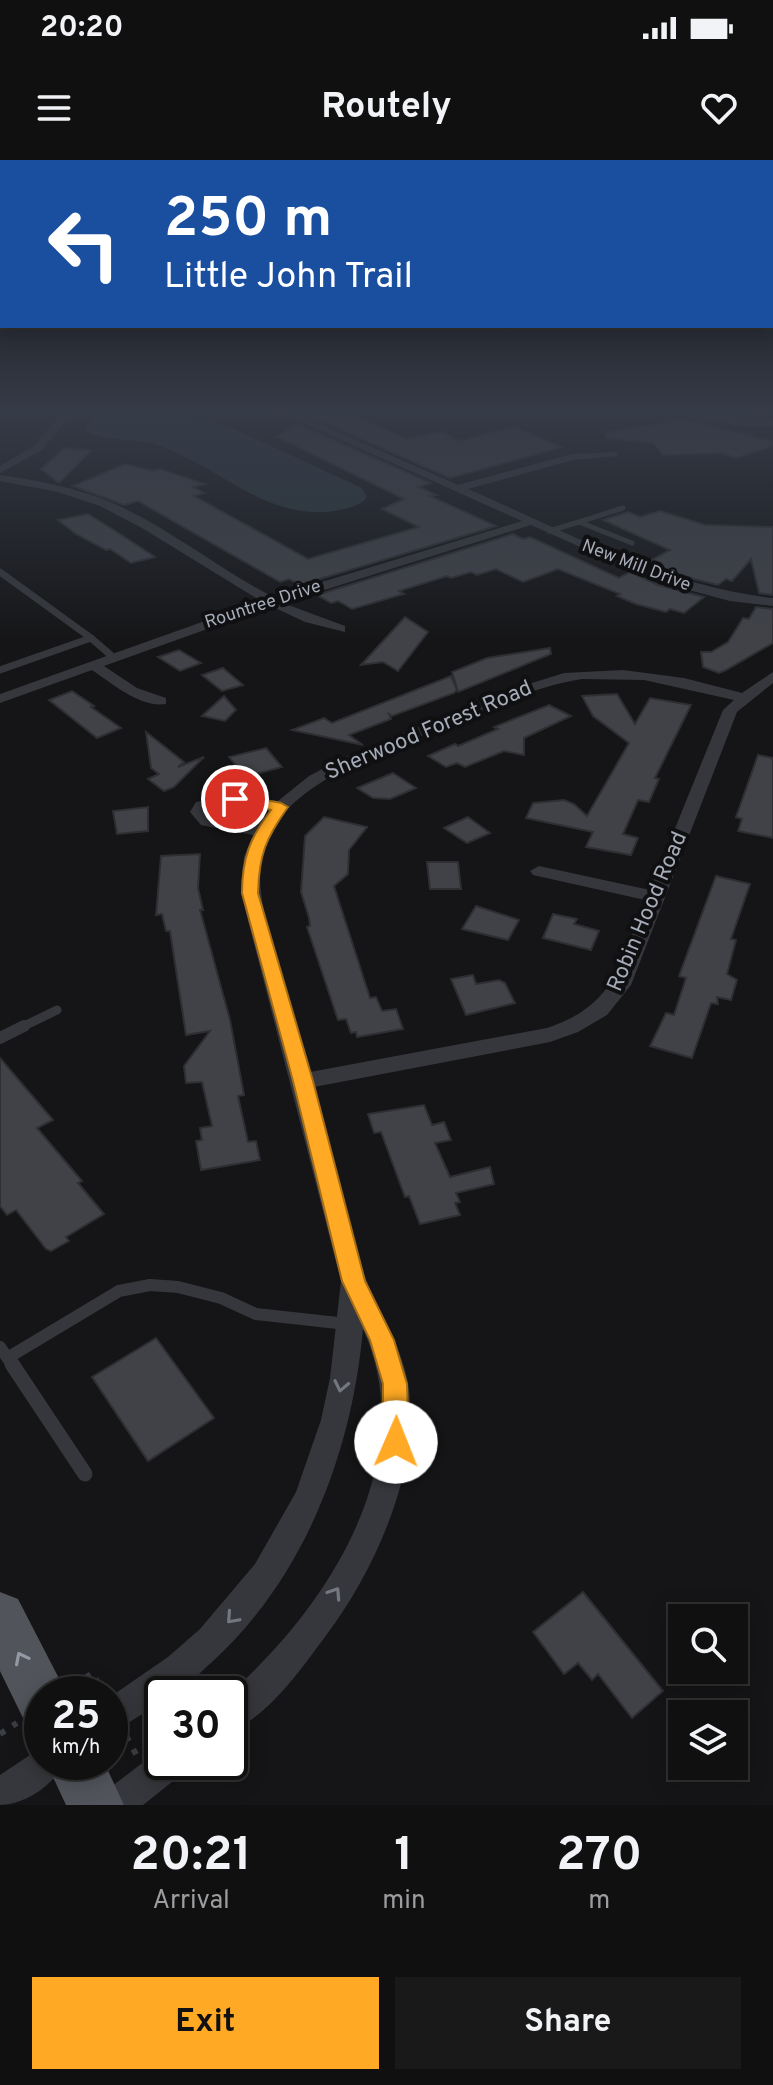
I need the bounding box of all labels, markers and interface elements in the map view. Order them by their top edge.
text: 20:20 [40,10,123,47]
text: Routely [321,85,452,131]
icon: menu [32,86,76,130]
icon: heart [697,86,741,130]
text: 250 m [164,186,332,256]
icon: left [32,192,136,296]
text: Little John Trail [164,255,413,301]
street label: New Mill Drive [578,535,694,597]
street label: Rountree Drive [202,575,324,635]
street label: Sherwood Forest Road [322,675,536,787]
pin [201,765,269,833]
icon: arrive [213,777,257,821]
street label: Robin Hood Road [602,828,694,996]
one-way arrow [334,1379,351,1393]
position arrow [354,1400,438,1484]
one-way arrow [325,1587,340,1602]
map controls [668,1604,748,1780]
button: search [668,1604,748,1684]
one-way arrow [227,1608,241,1623]
one-way arrow [15,1652,31,1667]
speed limit sign: 30 [144,1676,248,1780]
text: 25 [52,1693,100,1743]
button: layers [668,1700,748,1780]
text: km/h [52,1735,100,1761]
text: 20:21 [131,1827,252,1887]
text: 1 [394,1827,414,1887]
text: 270 [556,1827,642,1887]
text: Arrival [152,1885,230,1918]
text: min [382,1885,426,1918]
text: m [588,1885,610,1918]
button: Exit [32,1977,379,2069]
button: Share [395,1977,741,2069]

